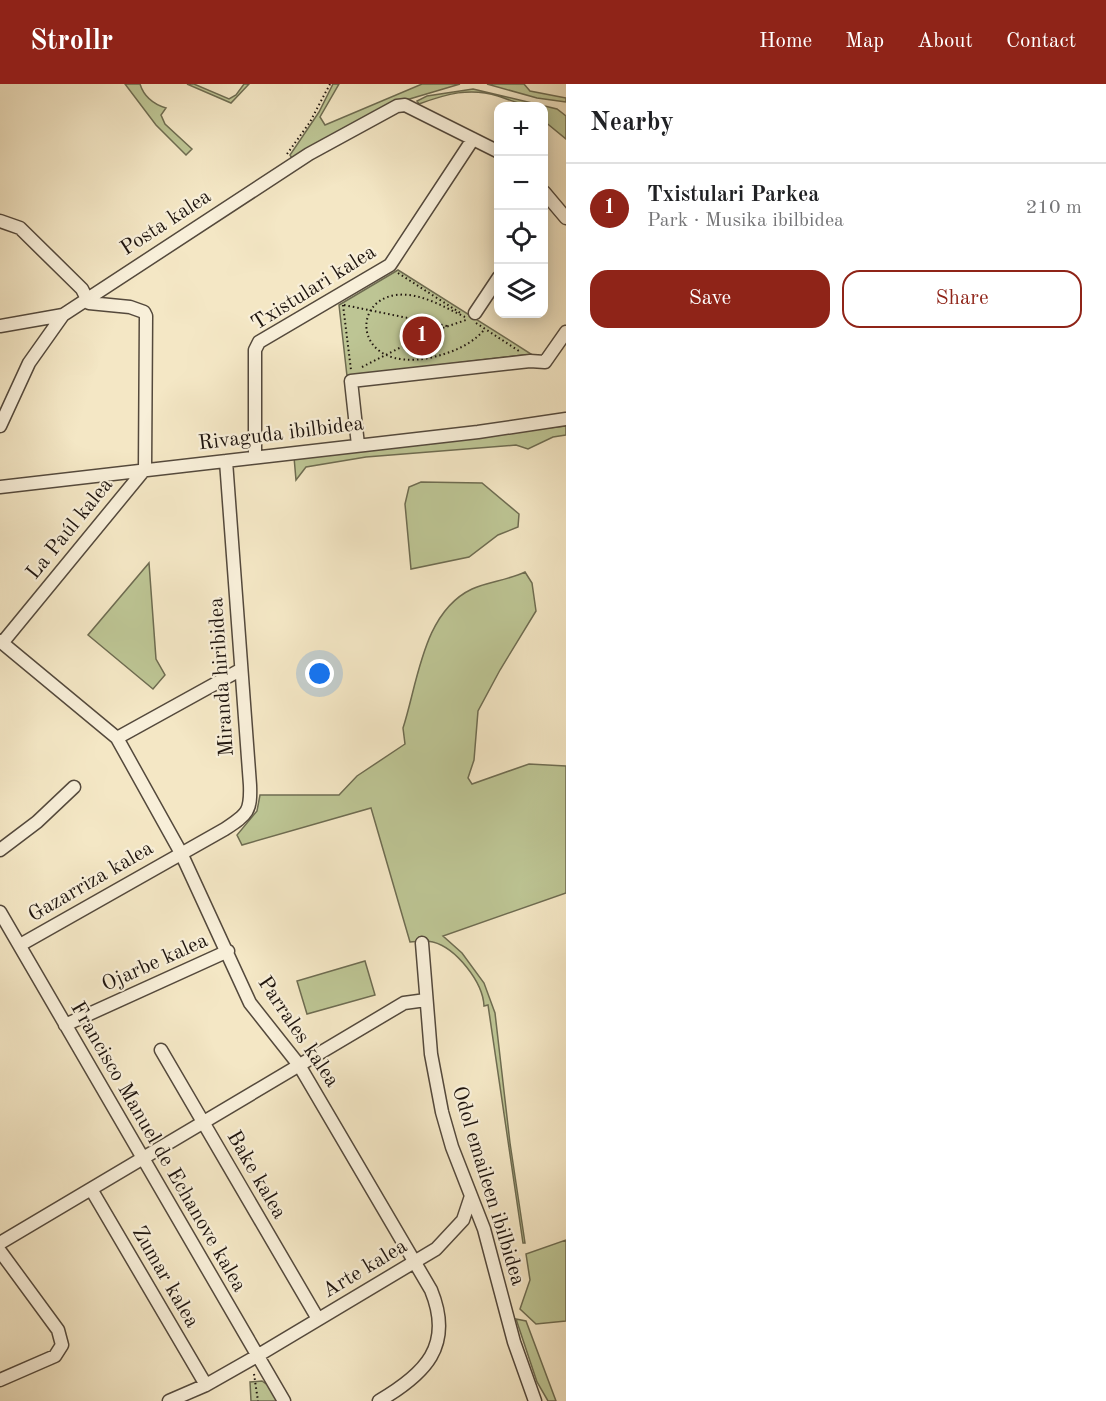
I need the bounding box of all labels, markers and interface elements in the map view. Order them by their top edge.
text: Strollr [30,28,113,56]
text: Home [759,31,812,52]
text: Map [845,31,884,52]
text: About [917,31,973,52]
text: Contact [1006,31,1076,52]
map controls [494,102,548,318]
button: + [494,102,548,156]
text: Nearby [590,110,674,136]
button: − [494,156,548,210]
text: Txistulari Parkea [647,184,820,206]
street label: Posta kalea [117,186,215,260]
text: 1 [604,198,615,218]
text: 210 m [1026,198,1082,218]
button: locate [494,210,548,264]
text: Park · Musika ibilbidea [647,211,844,231]
street label: Txistulari kalea [248,241,380,335]
button: layers [494,264,548,318]
button: Save [590,270,830,328]
button: Share [842,270,1082,328]
pin: 1 [402,314,442,358]
street label: Rivaguda ibilbidea [197,413,365,455]
street label: La Paúl kalea [23,474,117,584]
street label: Miranda hiribidea [206,597,238,757]
your location [305,659,334,688]
street label: Gazarriza kalea [25,838,157,926]
street label: Ojarbe kalea [99,930,211,996]
street label: Parrales kalea [253,973,343,1091]
street label: Francisco Manuel de Echanove kalea [66,998,250,1296]
street label: Odol emaileen ibilbidea [448,1084,528,1288]
street label: Bake kalea [222,1127,290,1223]
street label: Zumar kalea [128,1223,202,1331]
street label: Arte kalea [319,1236,411,1302]

